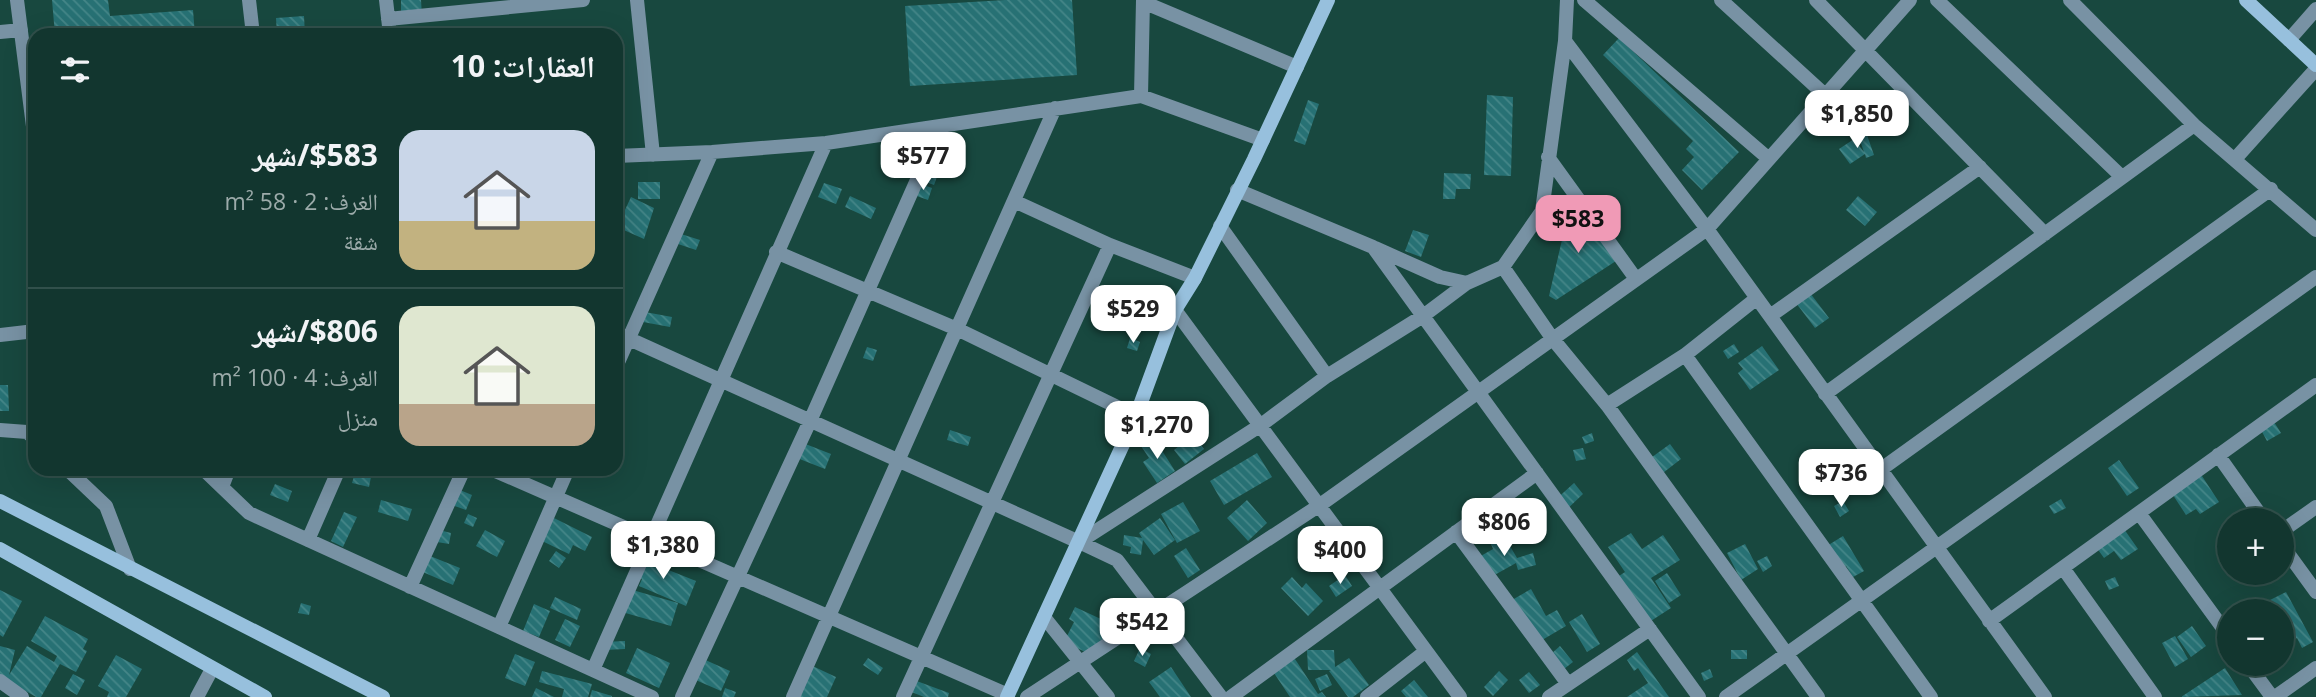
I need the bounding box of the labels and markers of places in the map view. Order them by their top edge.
pin: $1,850 [1800,90,1914,150]
pin: $577 [882,132,964,192]
pin: $583 [1537,196,1619,255]
pin: $529 [1092,286,1174,345]
pin: $1,270 [1100,402,1214,461]
pin: $736 [1800,449,1882,509]
pin: $806 [1463,498,1545,558]
pin: $1,380 [606,522,720,581]
pin: $400 [1299,526,1381,586]
pin: $542 [1101,598,1183,658]

